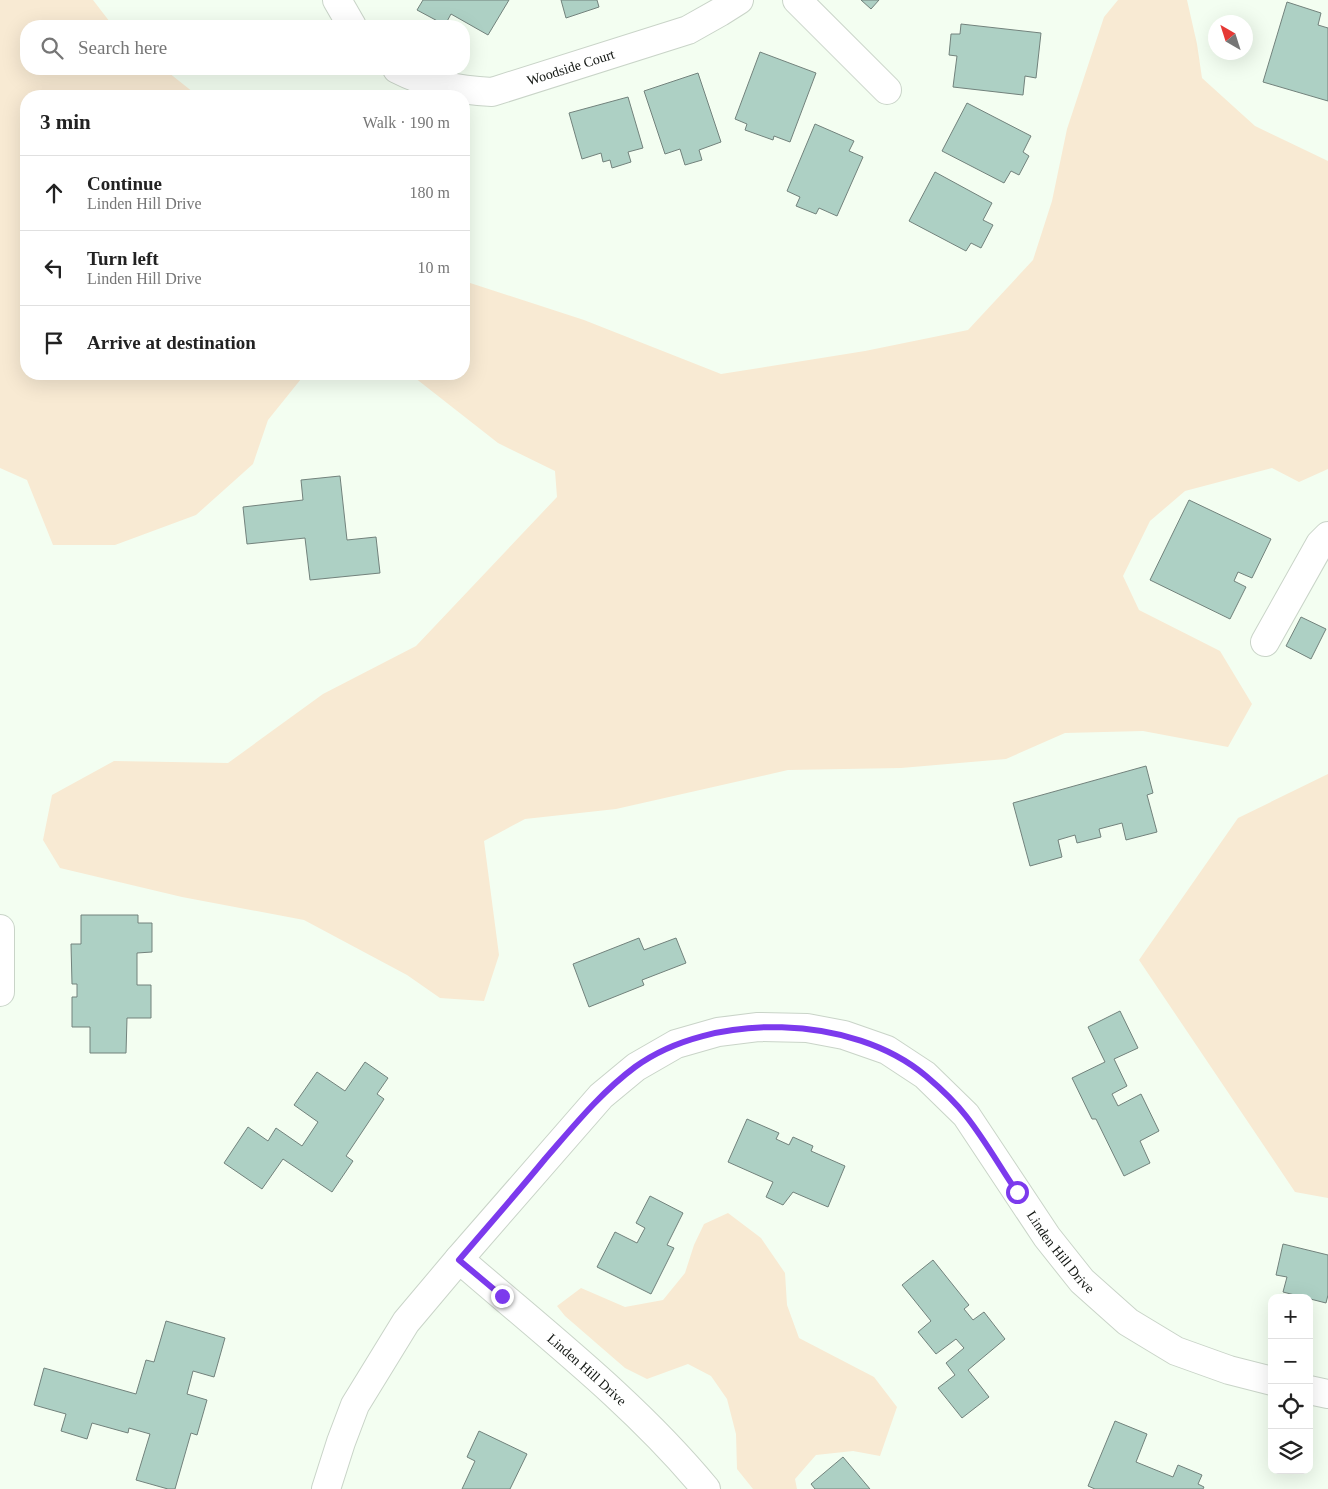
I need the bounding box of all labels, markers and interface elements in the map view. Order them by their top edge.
north arrow [1208,15,1253,60]
search box [20,20,470,75]
icon: search [38,34,66,62]
text: Search here [78,37,167,58]
street label: Woodside Court [525,46,616,88]
text: 3 min [40,110,91,134]
text: Walk · 190 m [363,114,450,131]
text: Continue [87,173,162,194]
icon: ahead [40,179,68,207]
text: 180 m [410,184,450,201]
text: Linden Hill Drive [87,195,202,212]
text: Turn left [87,248,159,269]
icon: left [40,254,68,282]
text: 10 m [418,259,450,276]
text: Linden Hill Drive [87,270,202,287]
icon: arrive [40,329,68,357]
text: Arrive at destination [87,332,256,353]
route start [1006,1181,1029,1204]
street label: Linden Hill Drive [1024,1208,1098,1296]
route end [491,1285,514,1308]
map controls [1268,1294,1313,1474]
button: + [1268,1294,1313,1339]
street label: Linden Hill Drive [545,1330,629,1408]
button: − [1268,1339,1313,1384]
button: locate [1268,1384,1313,1429]
button: layers [1268,1429,1313,1474]

